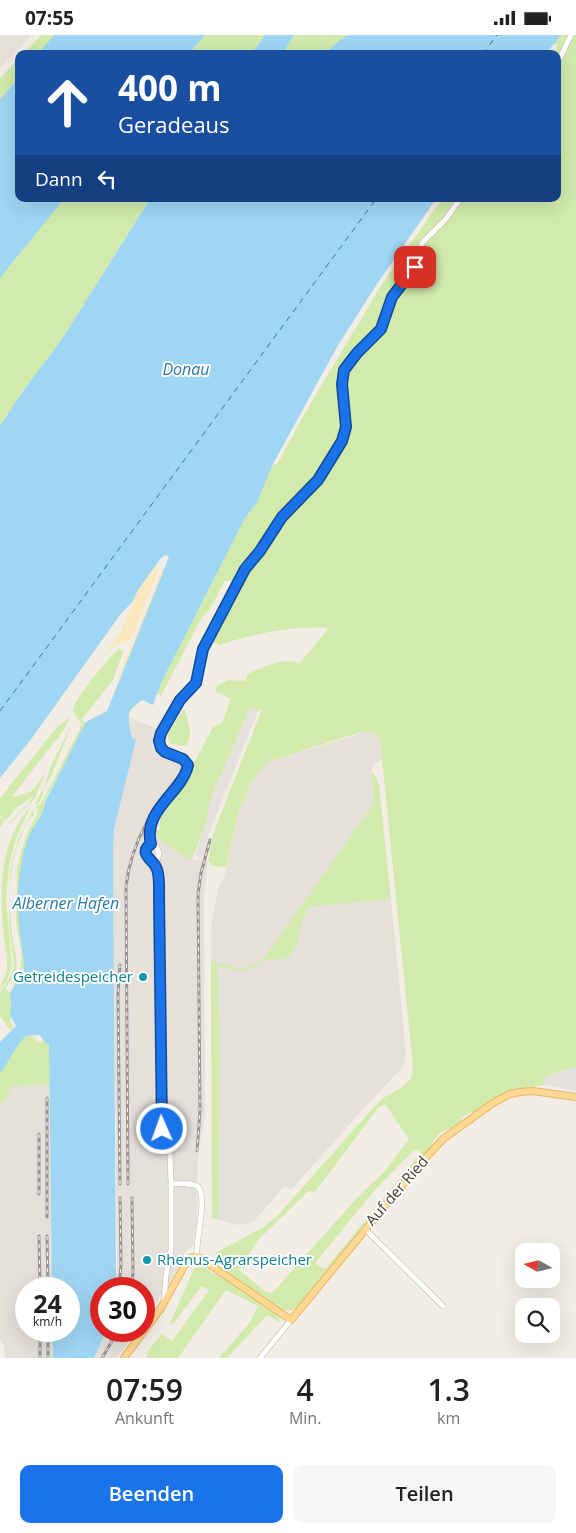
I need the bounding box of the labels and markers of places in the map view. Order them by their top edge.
pin [394,246,436,288]
place label: Getreidespeicher [13,966,133,986]
marker: Getreidespeicher [137,971,149,983]
place label: Rhenus-Agrarspeicher [157,1249,312,1269]
marker: Rhenus-Agrarspeicher [141,1254,153,1266]

